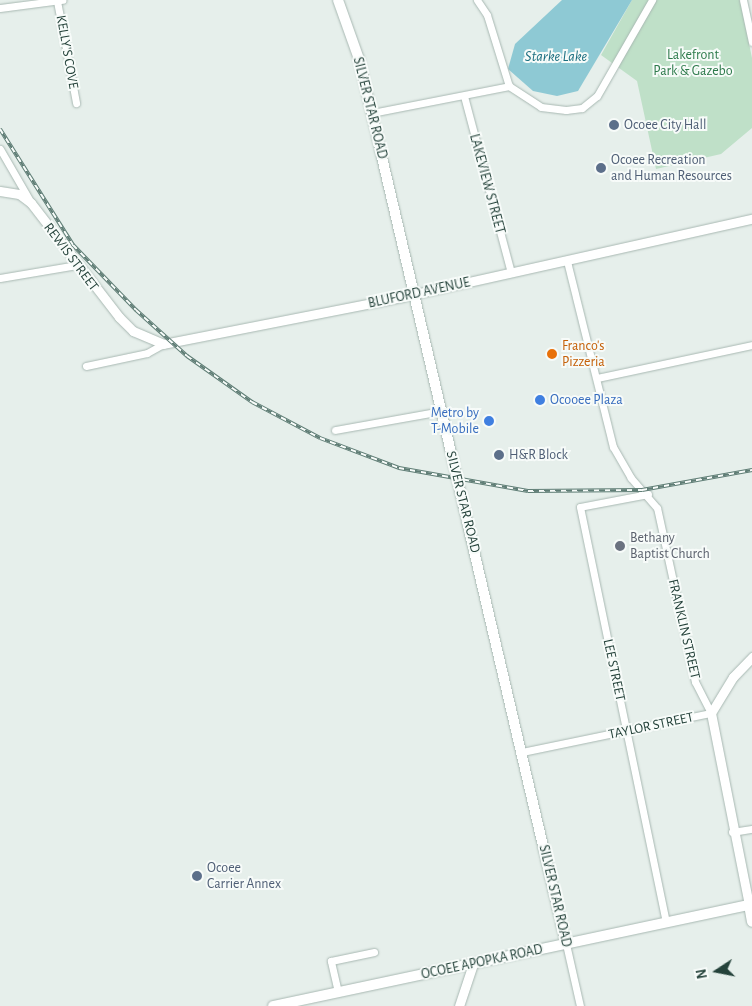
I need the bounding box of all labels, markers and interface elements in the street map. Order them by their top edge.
street label: KELLY'S COVE [52,14,82,90]
park label: Lakefront Park & Gazebo [653,47,733,80]
water label: Starke Lake [525,48,587,66]
street label: SILVER STAR ROAD [349,55,391,161]
place label: Ocoee City Hall [624,117,706,133]
marker: Ocoee City Hall [608,119,620,131]
street label: LAKEVIEW STREET [466,132,508,236]
place label: Ocoee Recreation and Human Resources [611,152,732,184]
marker: Ocoee Recreation and Human Resources [595,162,607,174]
street label: REWIS STREET [40,220,102,294]
street label: BLUFORD AVENUE [367,274,471,312]
place label: Franco's Pizzeria [562,338,605,371]
marker: Franco's Pizzeria [546,348,558,360]
place label: Ocooee Plaza [550,392,623,408]
marker: Ocooee Plaza [534,394,546,406]
place label: Metro by T-Mobile [431,405,479,438]
marker: Metro by T-Mobile [483,415,495,427]
place label: H&R Block [509,447,568,463]
street label: SILVER STAR ROAD [442,449,484,555]
marker: H&R Block [493,449,505,461]
place label: Bethany Baptist Church [630,530,710,562]
marker: Bethany Baptist Church [614,540,626,552]
street label: FRANKLIN STREET [664,577,704,681]
street label: LEE STREET [599,637,629,703]
street label: TAYLOR STREET [607,709,695,743]
street label: SILVER STAR ROAD [535,843,575,949]
place label: Ocoee Carrier Annex [207,860,281,892]
marker: Ocoee Carrier Annex [191,870,203,882]
street label: OCOEE APOPKA ROAD [420,941,544,983]
north arrow [692,946,742,996]
text: N [694,968,710,980]

